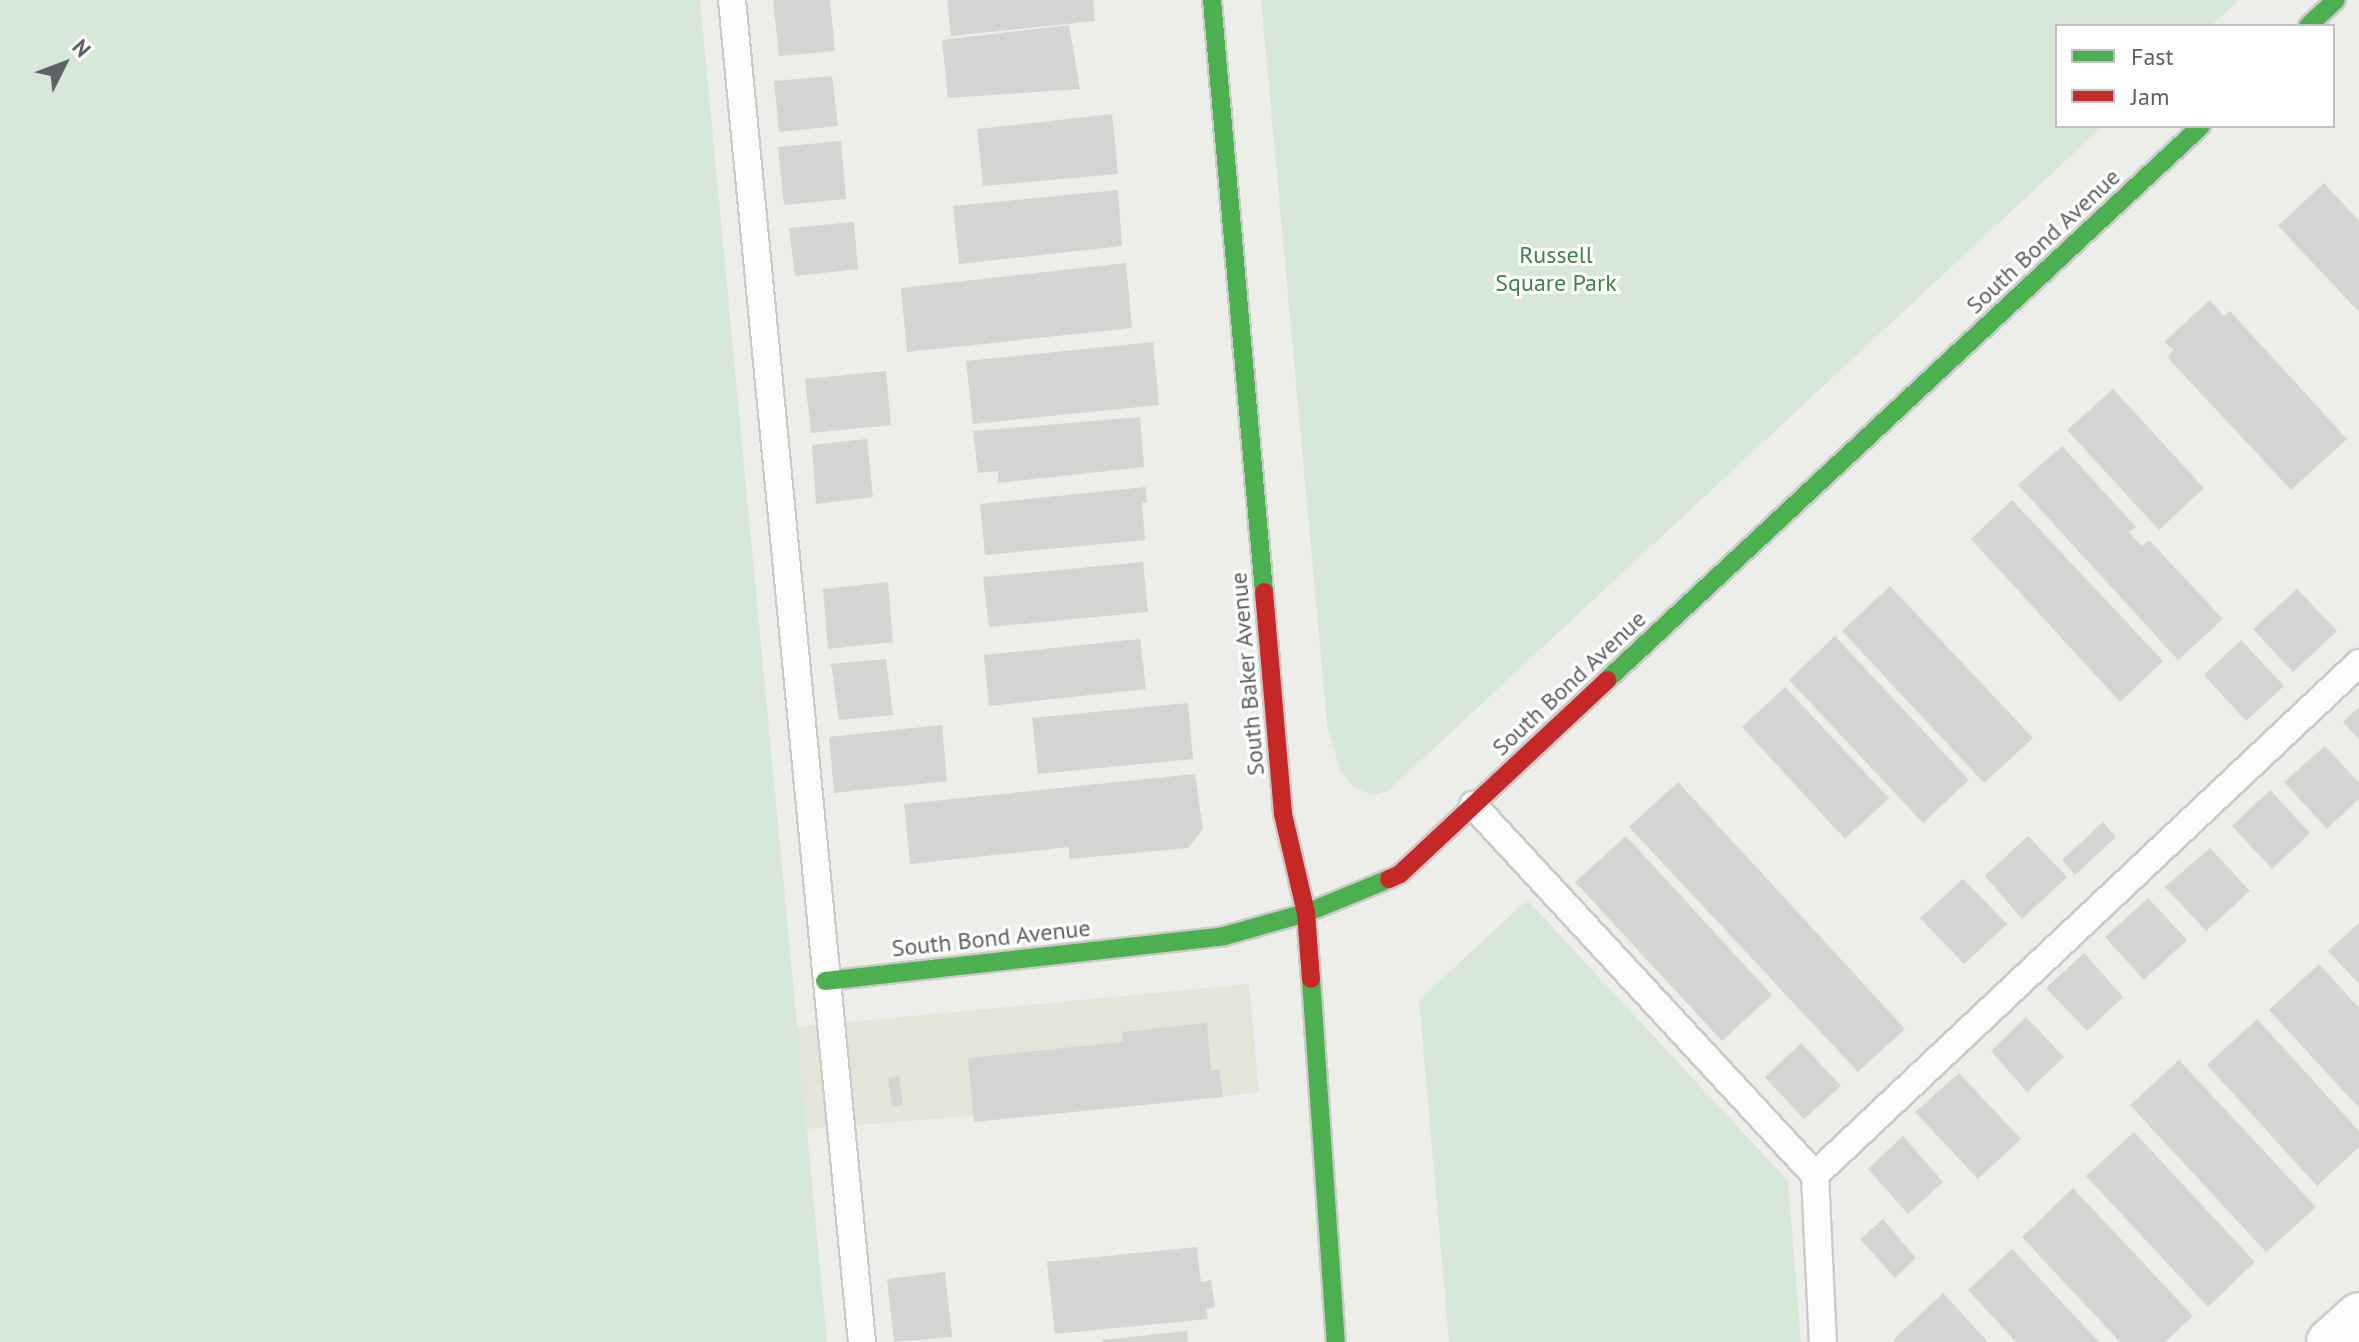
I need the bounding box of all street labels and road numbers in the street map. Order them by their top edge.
street label: South Bond Avenue [1960,162,2126,320]
street label: South Baker Avenue [1224,571,1270,777]
street label: South Bond Avenue [1486,604,1652,762]
street label: South Bond Avenue [890,913,1092,963]

